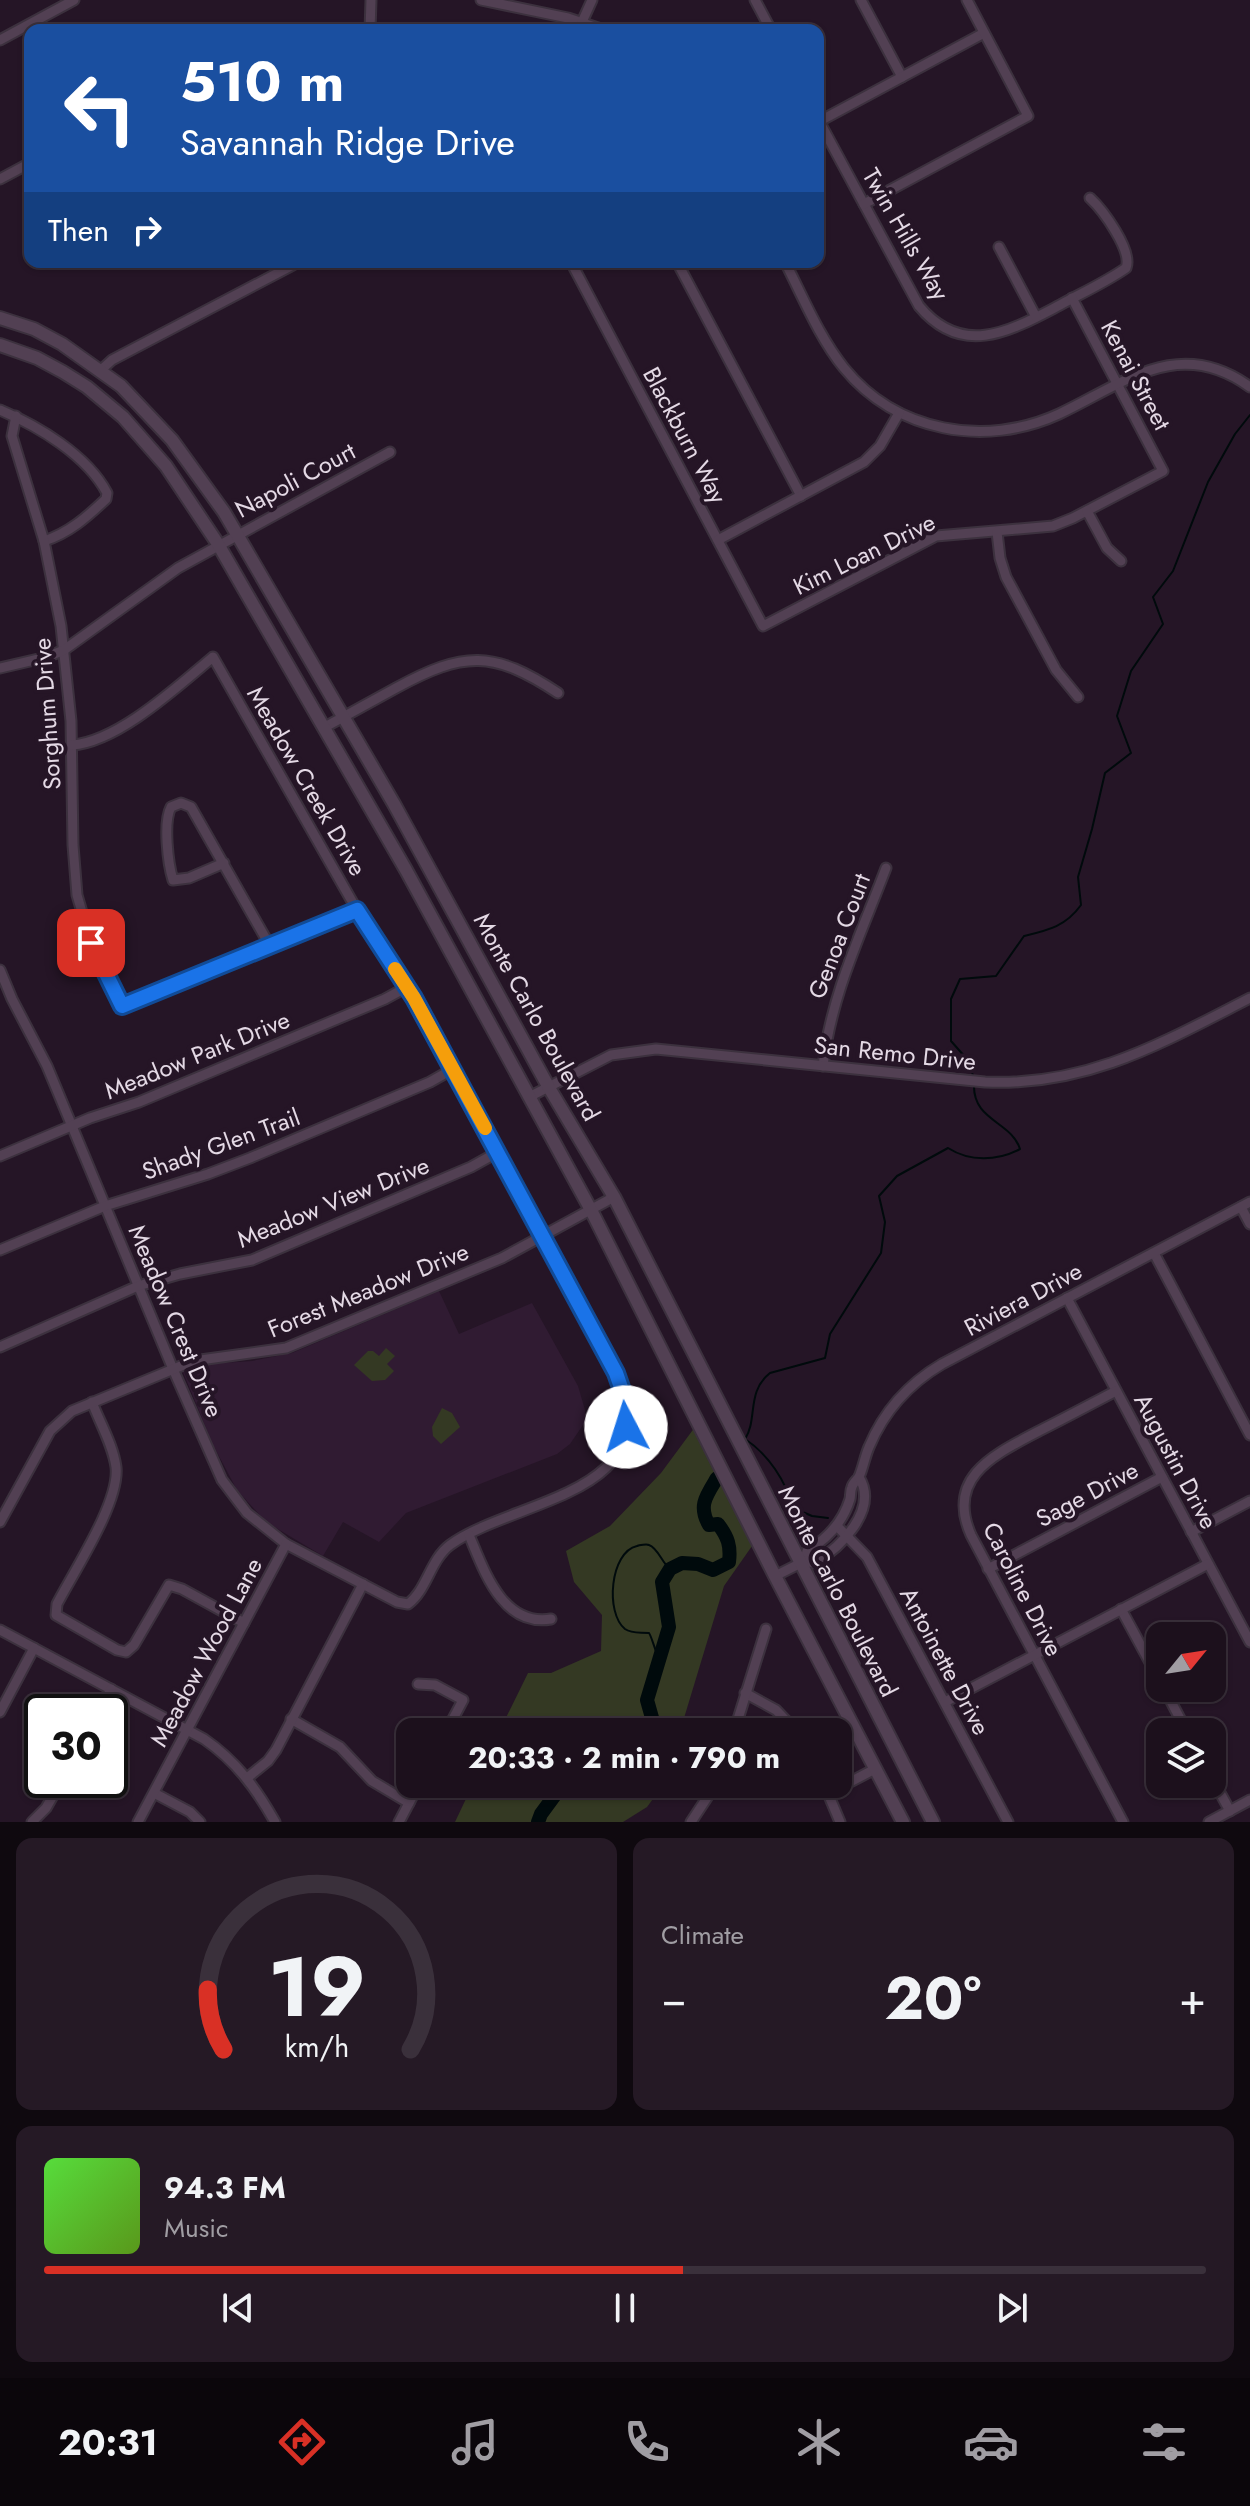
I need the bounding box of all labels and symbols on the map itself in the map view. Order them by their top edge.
street label: Twin Hills Way [854,161,958,307]
street label: Kenai Street [1092,314,1180,436]
street label: Blackburn Way [634,360,736,510]
street label: Napoli Court [228,433,362,526]
street label: Kim Loan Drive [787,504,941,604]
street label: Sorghum Drive [24,637,70,791]
street label: Meadow Creek Drive [238,680,376,882]
street label: Genoa Court [799,868,879,1004]
street label: Monte Carlo Boulevard [465,907,609,1127]
pin [57,909,125,977]
street label: Meadow Park Drive [99,1002,295,1108]
street label: San Remo Drive [812,1027,978,1079]
street label: Shady Glen Trail [137,1099,305,1189]
street label: Meadow View Drive [232,1148,434,1256]
street label: Meadow Crest Drive [120,1219,232,1423]
street label: Forest Meadow Drive [262,1234,474,1346]
street label: Riviera Drive [958,1253,1088,1345]
position arrow [584,1385,668,1469]
street label: Augustin Drive [1126,1387,1226,1535]
street label: Sage Drive [1030,1452,1144,1536]
street label: Monte Carlo Boulevard [769,1479,907,1703]
street label: Caroline Drive [974,1516,1072,1662]
street label: Meadow Wood Lane [141,1551,271,1753]
street label: Antoinette Drive [891,1581,999,1741]
north arrow [1146,1622,1226,1702]
speed limit sign: 30 [24,1694,128,1798]

